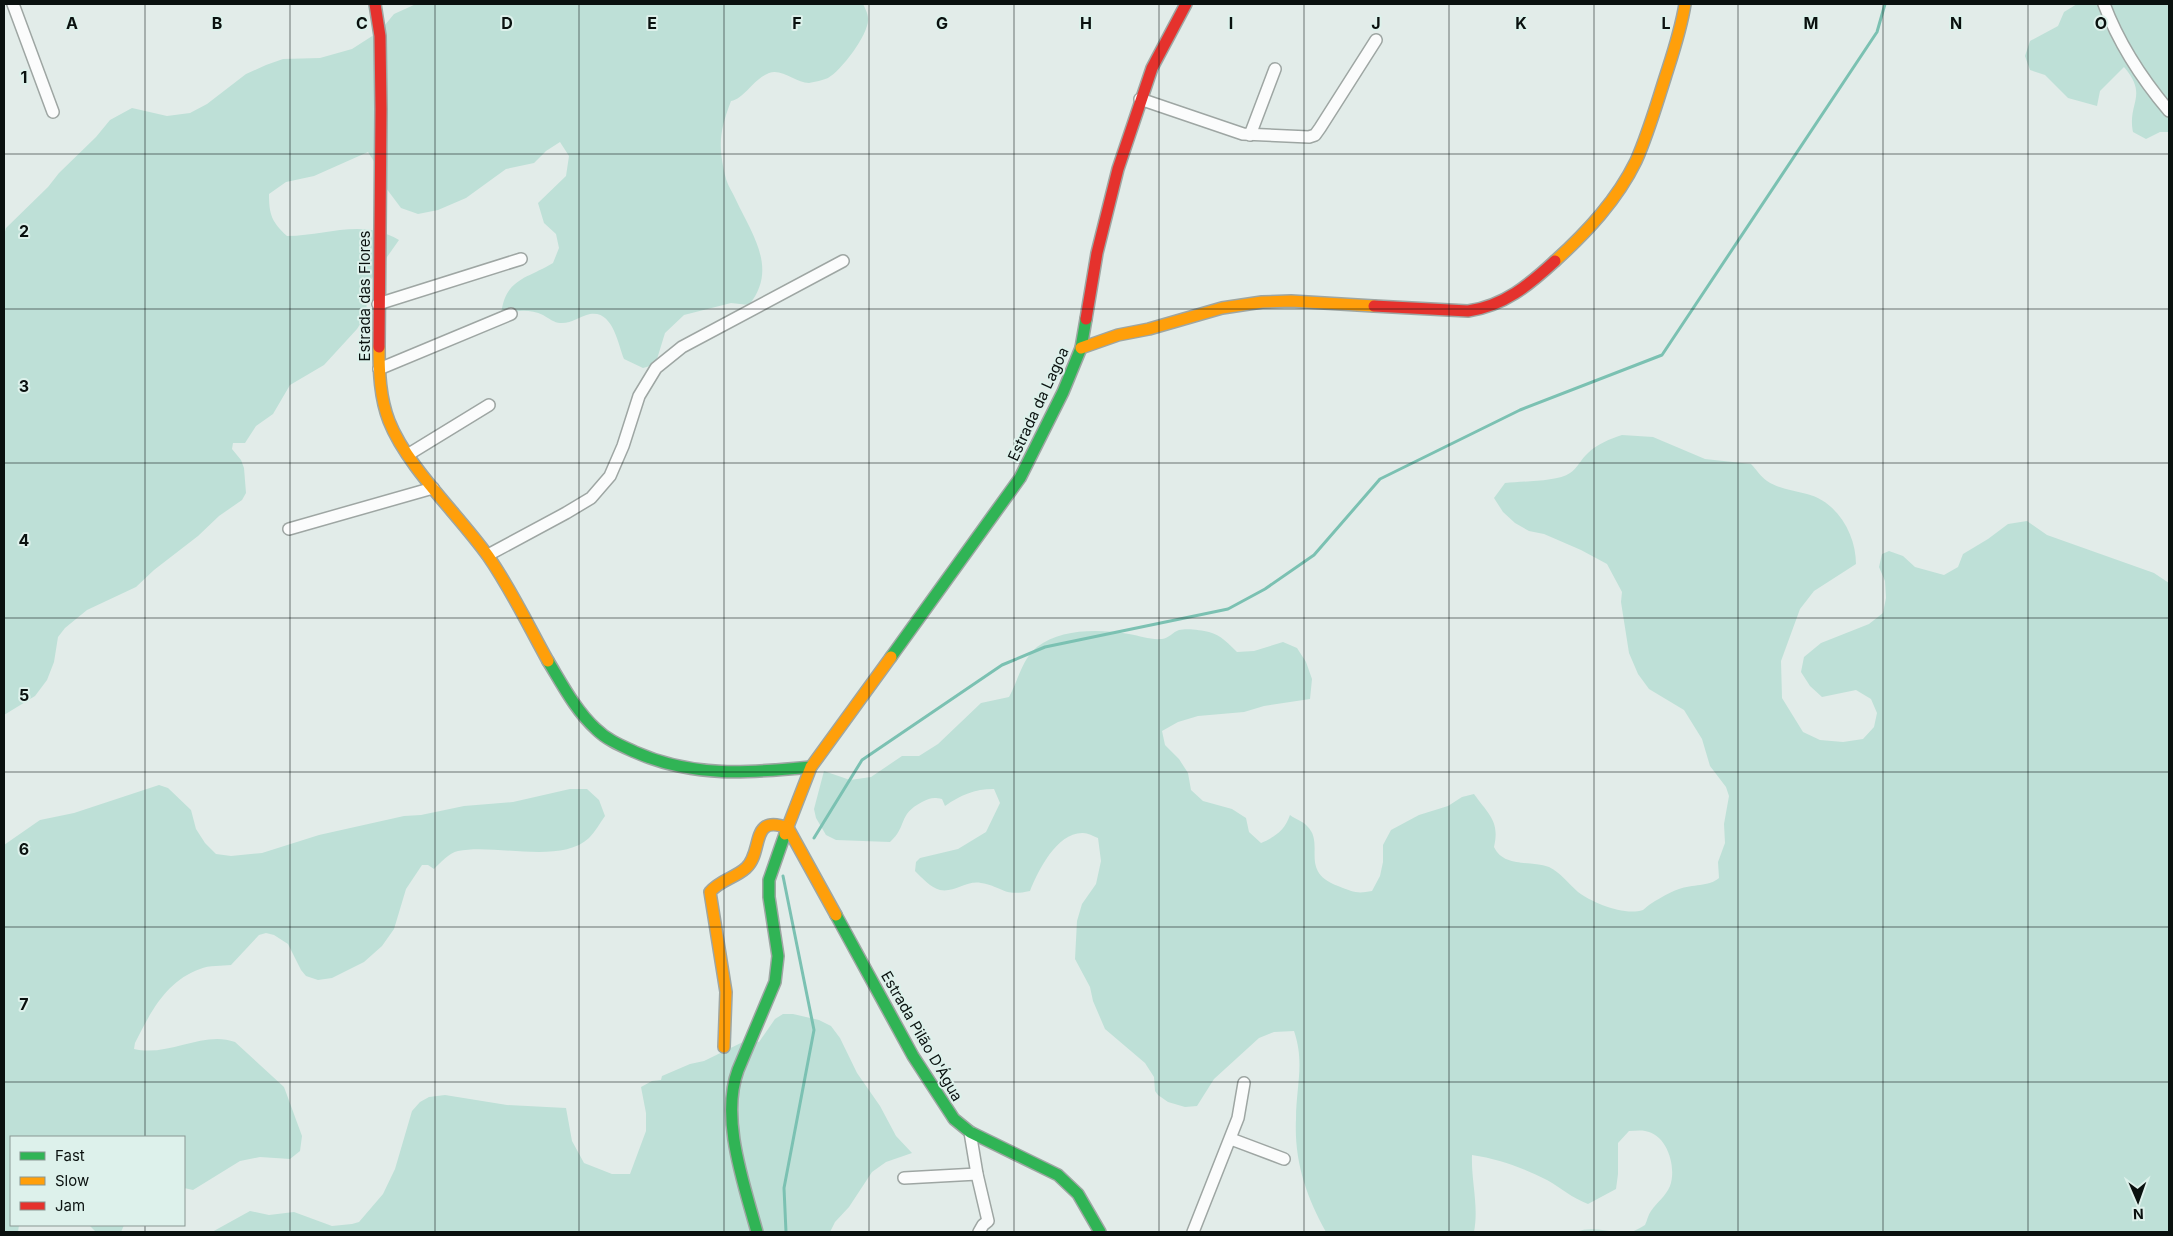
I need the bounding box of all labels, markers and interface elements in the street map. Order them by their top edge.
text: A [66,13,78,33]
text: B [212,13,222,33]
text: C [356,13,368,33]
text: D [501,13,513,33]
text: E [647,13,657,33]
text: F [792,13,802,33]
text: G [936,13,948,33]
text: H [1080,13,1092,33]
text: I [1229,13,1233,33]
text: J [1371,13,1381,33]
text: K [1515,13,1527,33]
text: L [1661,13,1671,33]
text: M [1804,13,1818,33]
text: N [1950,13,1962,33]
text: O [2095,13,2107,33]
text: 1 [21,67,27,87]
text: 2 [19,221,29,241]
street label: Estrada das Flores [355,230,374,362]
street label: Estrada da Lagoa [1003,344,1073,464]
text: 3 [19,376,29,396]
text: 4 [19,530,30,550]
text: 5 [19,685,29,705]
text: 6 [19,839,29,859]
street label: Estrada Pilão D'Água [877,968,967,1104]
text: 7 [19,994,29,1014]
legend [10,1136,185,1226]
text: Fast [55,1146,85,1165]
text: Slow [55,1171,89,1190]
north arrow [2113,1176,2163,1226]
text: Jam [55,1196,85,1215]
text: N [2133,1206,2144,1223]

